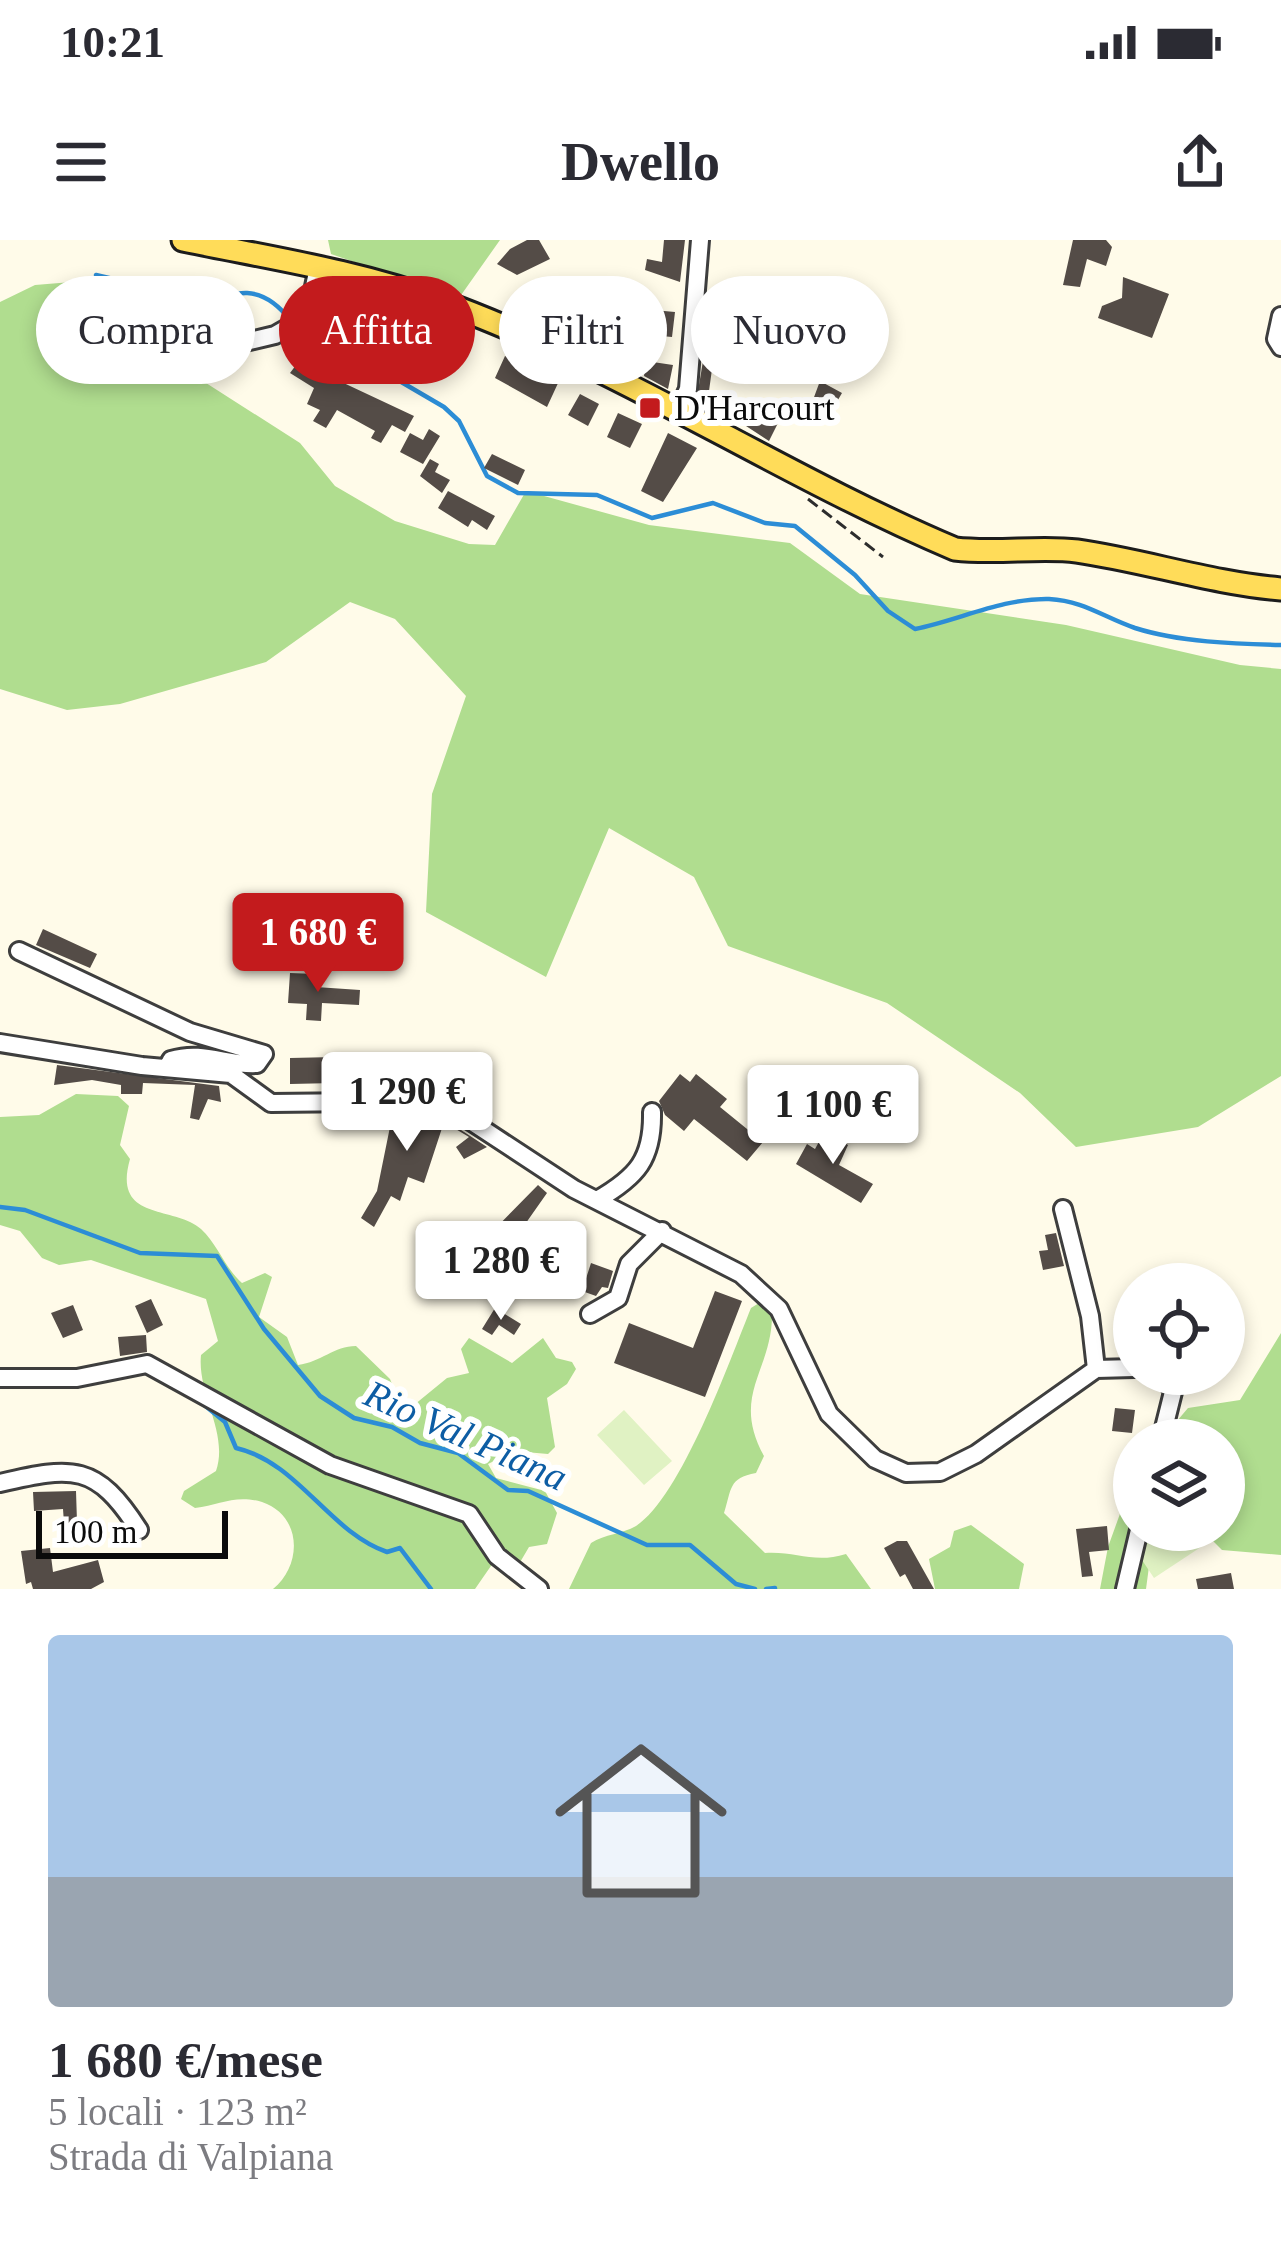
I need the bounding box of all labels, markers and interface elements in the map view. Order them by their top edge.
text: 10:21 [60,17,165,67]
icon: menu [48,129,114,195]
icon: share [1167,129,1233,195]
text: Dwello [561,132,720,192]
chip: Compra [36,276,255,384]
chip: Affitta [279,276,475,384]
chip: Filtri [499,276,667,384]
chip: Nuovo [691,276,889,384]
place label: D'Harcourt [674,388,834,428]
marker: D'Harcourt [637,395,663,421]
pin: 1 680 € [207,893,429,995]
text: 1 680 € [260,910,377,953]
pin: 1 290 € [296,1052,518,1154]
pin: 1 100 € [722,1065,944,1167]
text: 1 290 € [349,1069,466,1112]
text: 1 100 € [775,1082,892,1125]
pin: 1 280 € [390,1221,612,1323]
text: 1 280 € [443,1238,560,1281]
map controls [1113,1263,1245,1551]
button: locate [1113,1263,1245,1395]
water label: Rio Val Piana [357,1371,574,1499]
button: layers [1113,1419,1245,1551]
scale bar [36,1505,228,1558]
text: 100 m [54,1514,137,1550]
icon: home [533,1713,749,1929]
text: 1 680 €/mese [48,2032,323,2088]
text: 5 locali · 123 m² [48,2090,307,2133]
text: Strada di Valpiana [48,2135,333,2178]

